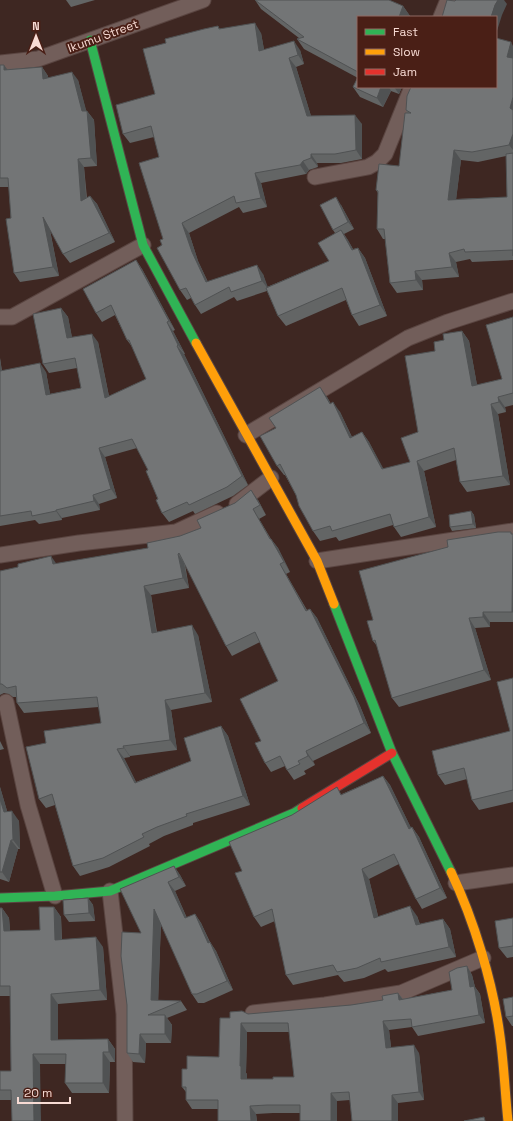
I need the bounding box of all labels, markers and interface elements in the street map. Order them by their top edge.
north arrow [16,16,56,56]
street label: Ikumu Street [65,16,141,56]
legend [357,16,497,88]
text: N [32,19,40,33]
text: Fast [393,24,418,40]
text: Slow [393,44,420,60]
text: Jam [393,64,417,80]
scale bar [18,1079,70,1105]
text: 20 m [24,1085,52,1101]

